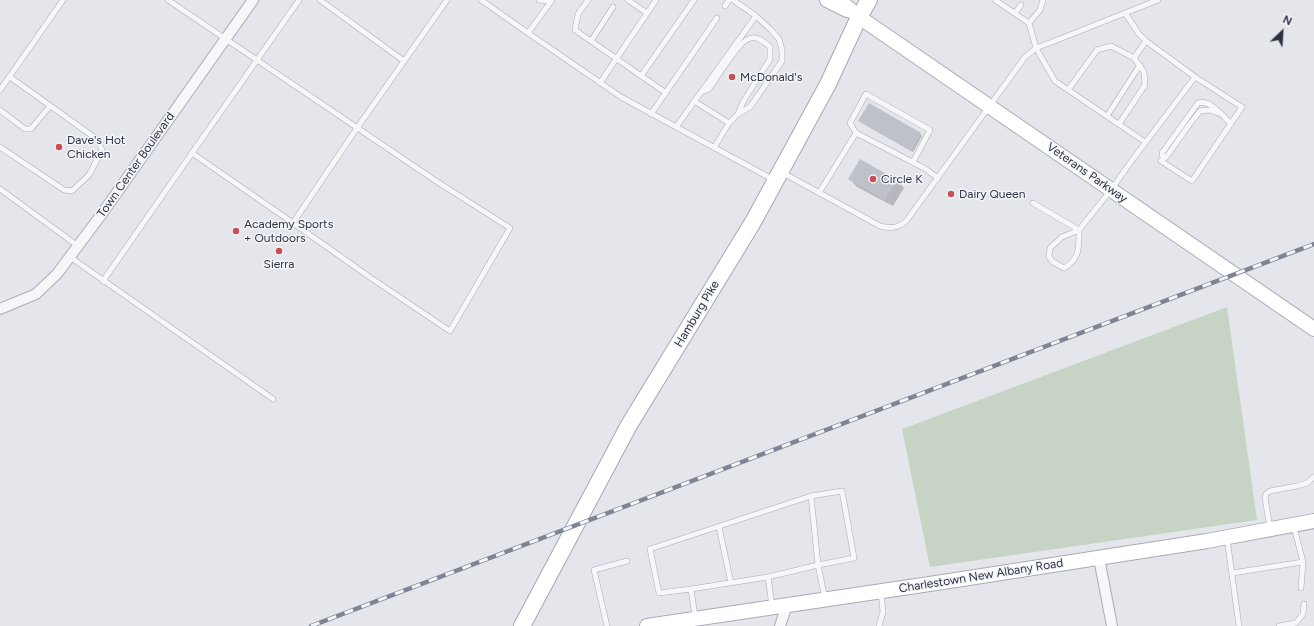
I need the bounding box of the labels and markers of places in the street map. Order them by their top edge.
place label: McDonald's [740,70,802,84]
marker: McDonald's [727,72,737,82]
place label: Dave's Hot Chicken [67,133,125,161]
marker: Dave's Hot Chicken [54,142,64,152]
place label: Circle K [881,172,922,186]
marker: Circle K [868,174,878,184]
place label: Dairy Queen [959,187,1025,201]
marker: Dairy Queen [946,189,956,199]
place label: Academy Sports + Outdoors [244,217,333,245]
marker: Academy Sports + Outdoors [231,226,241,236]
marker: Sierra [274,246,284,256]
place label: Sierra [264,257,294,271]

